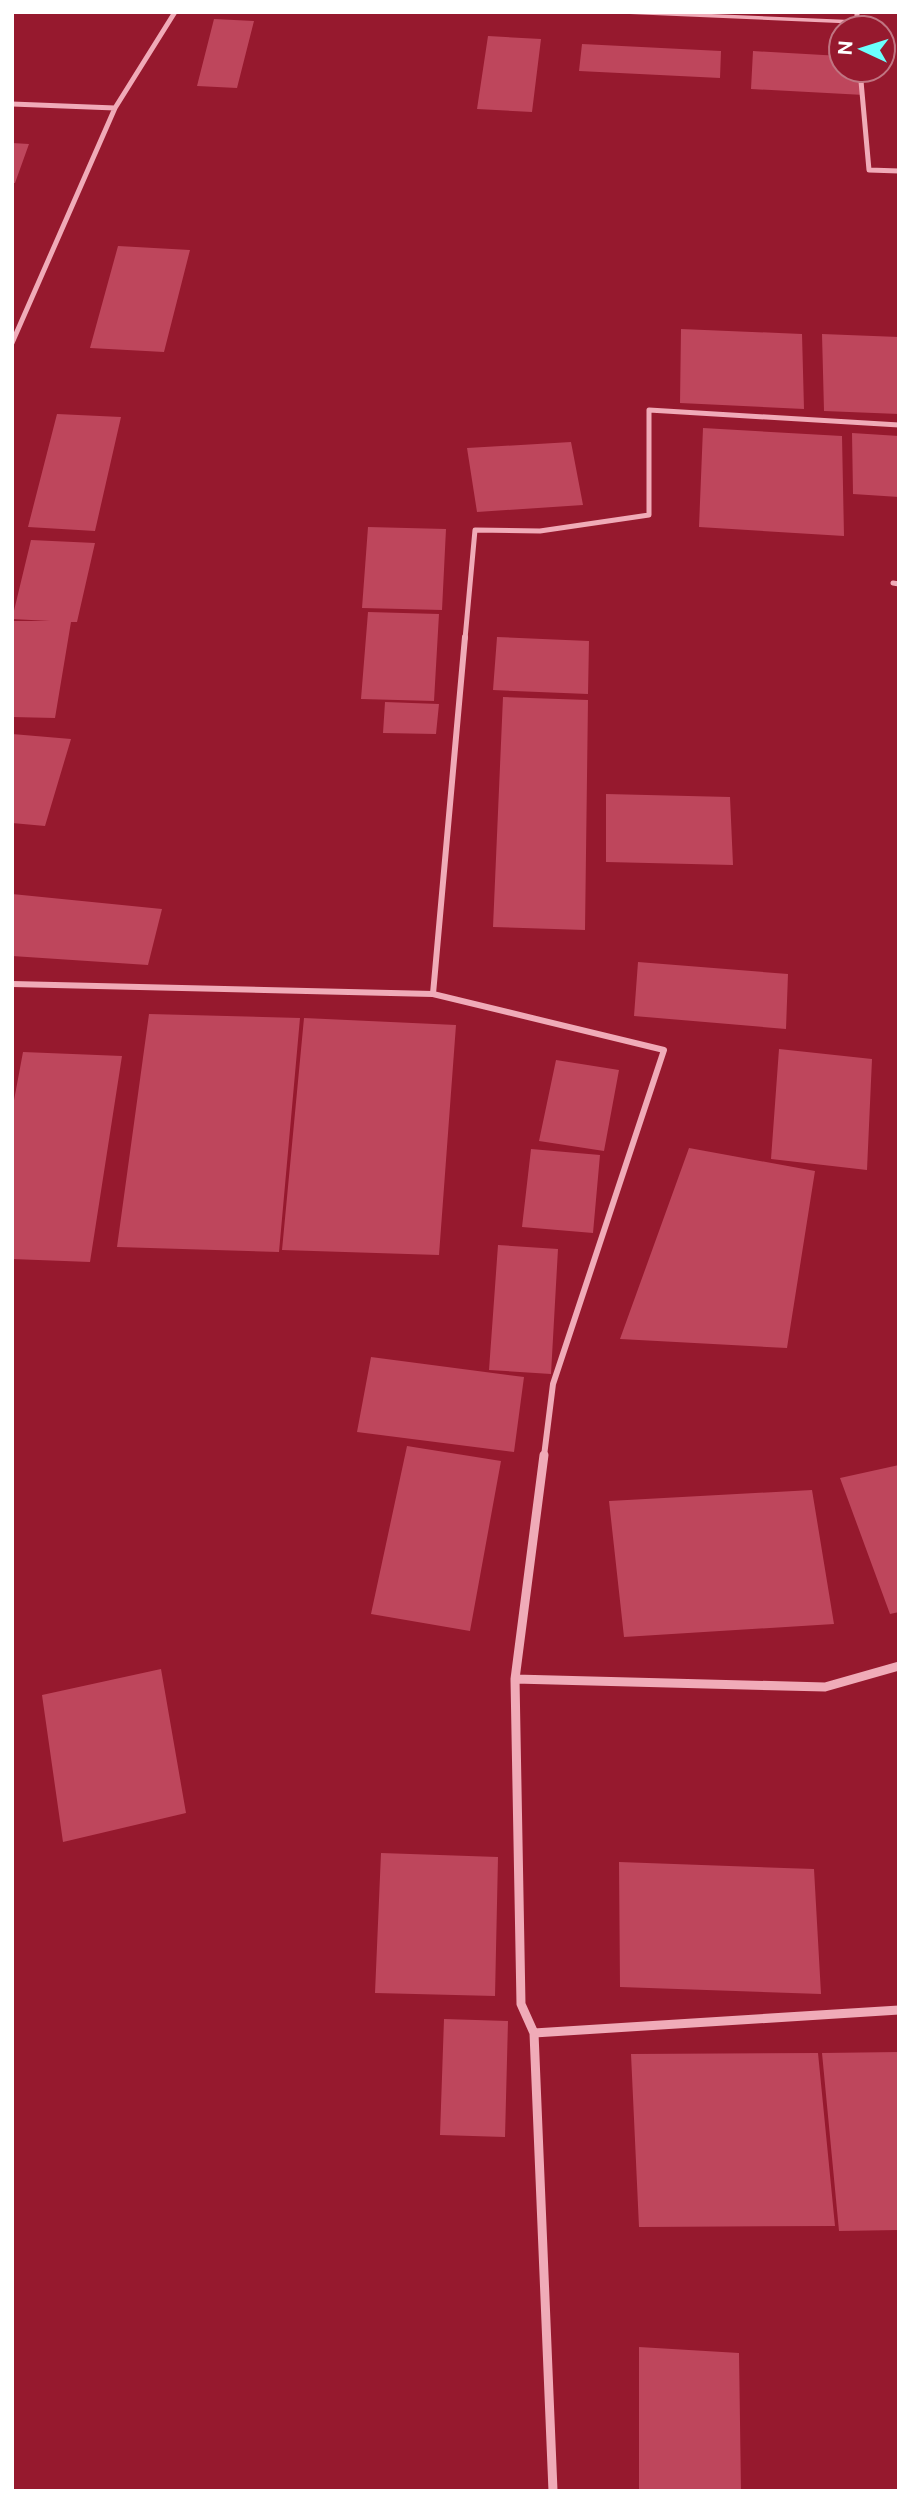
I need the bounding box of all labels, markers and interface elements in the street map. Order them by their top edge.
north arrow [827,14,897,84]
text: N [834,40,857,56]

